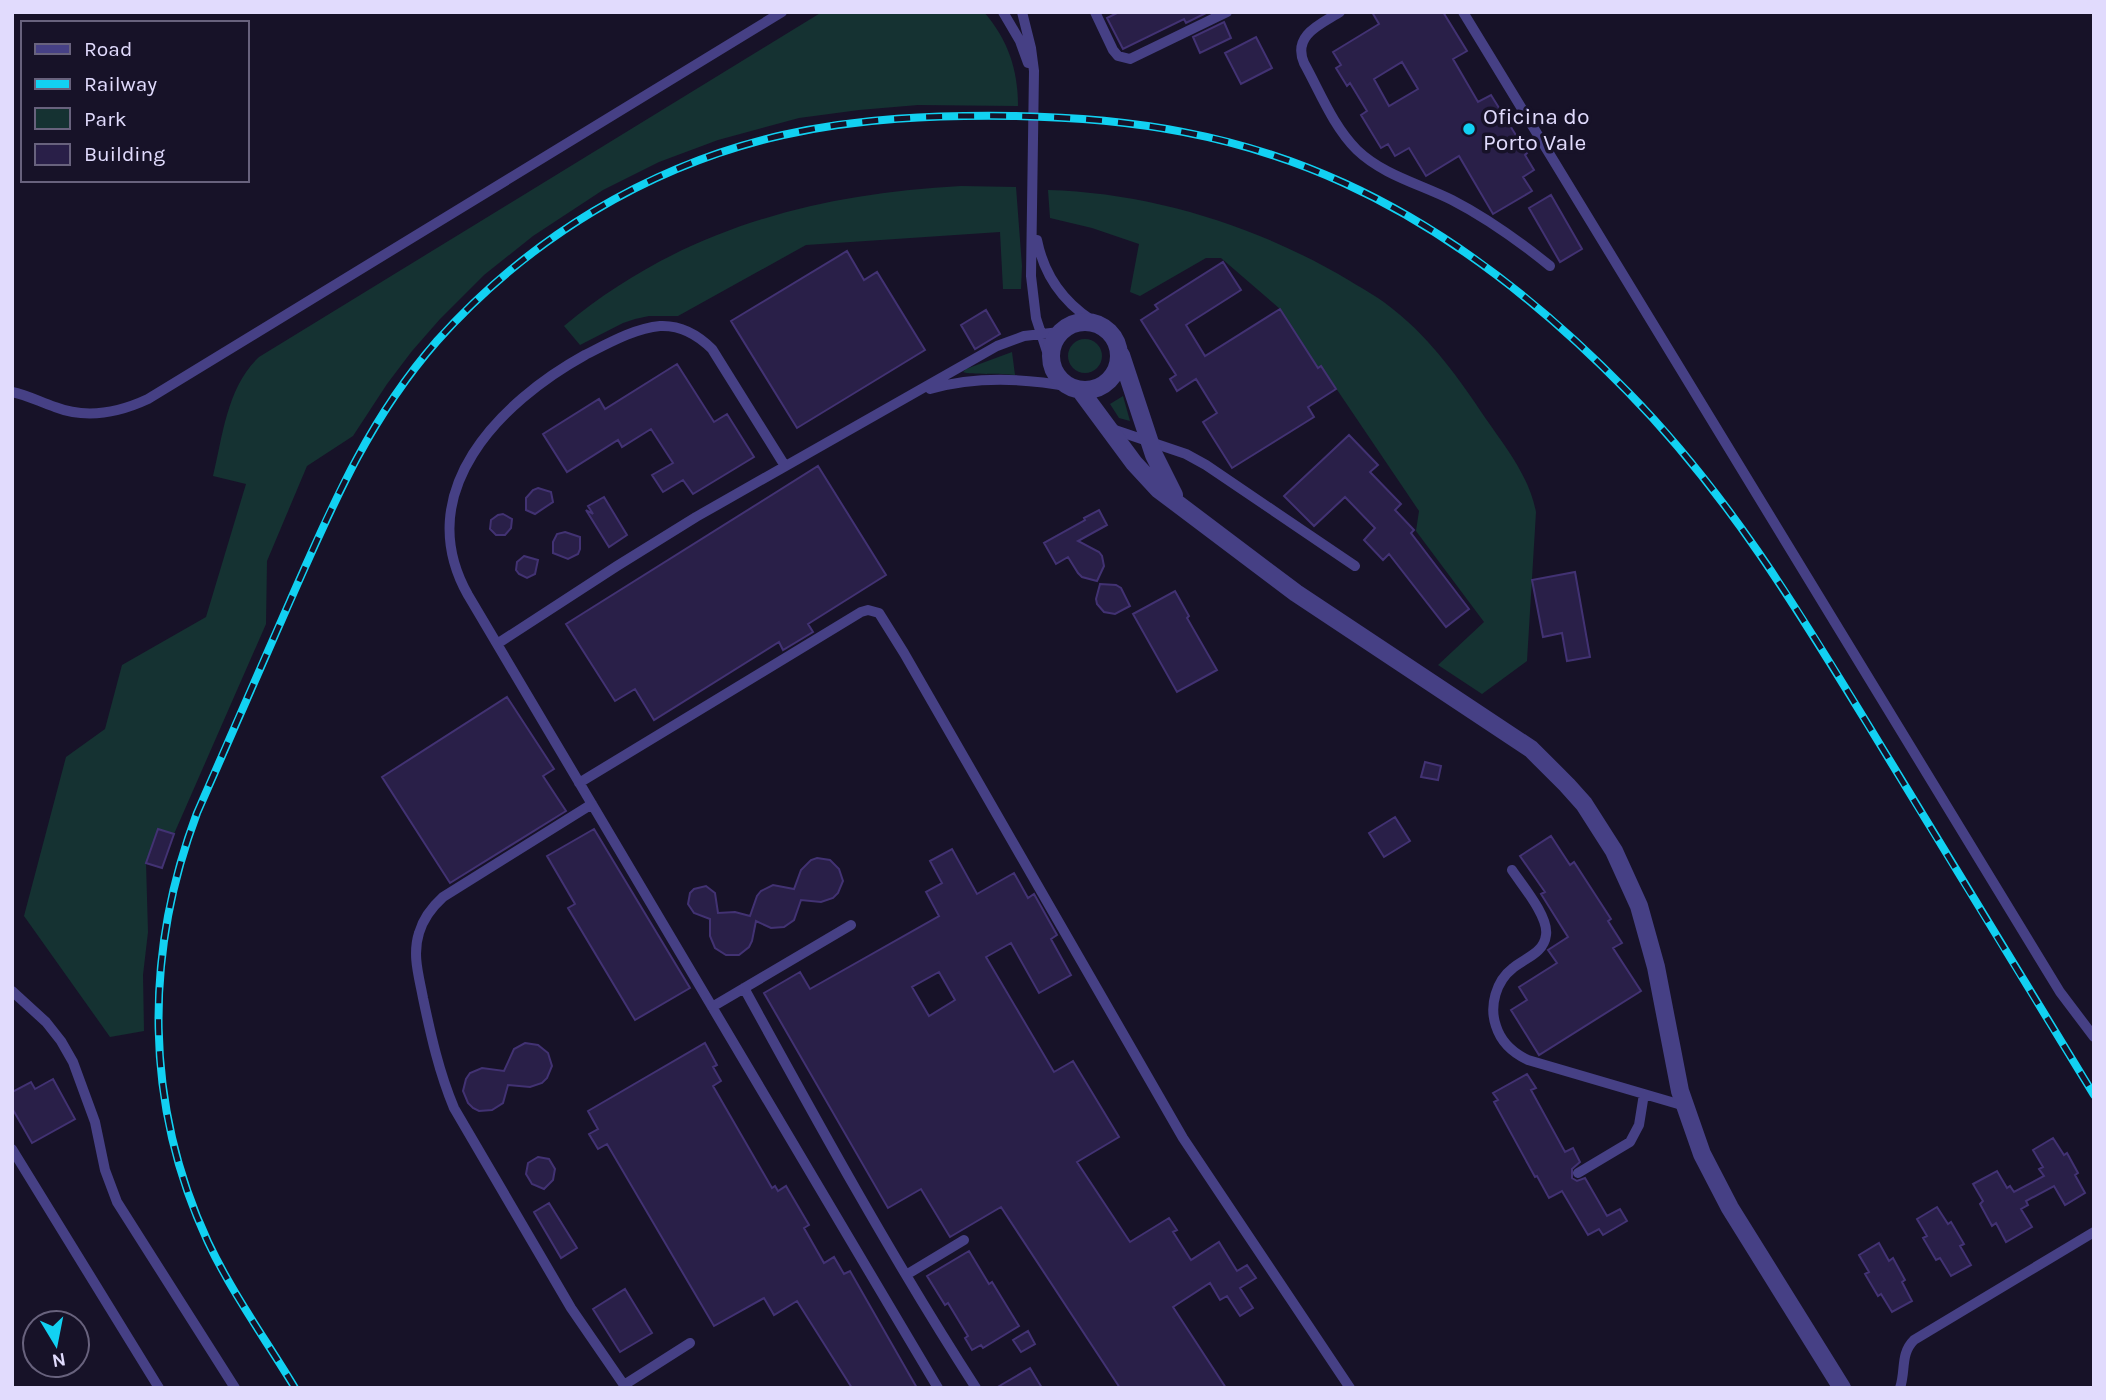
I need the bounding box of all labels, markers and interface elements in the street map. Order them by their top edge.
legend [21,21,248,182]
text: Road [84,37,132,61]
text: Railway [84,72,157,96]
place label: Oficina do Porto Vale [1483,103,1590,156]
text: Park [84,107,127,131]
marker: Oficina do Porto Vale [1461,121,1477,137]
text: Building [84,142,165,166]
north arrow [21,1309,91,1379]
text: N [50,1348,67,1372]

